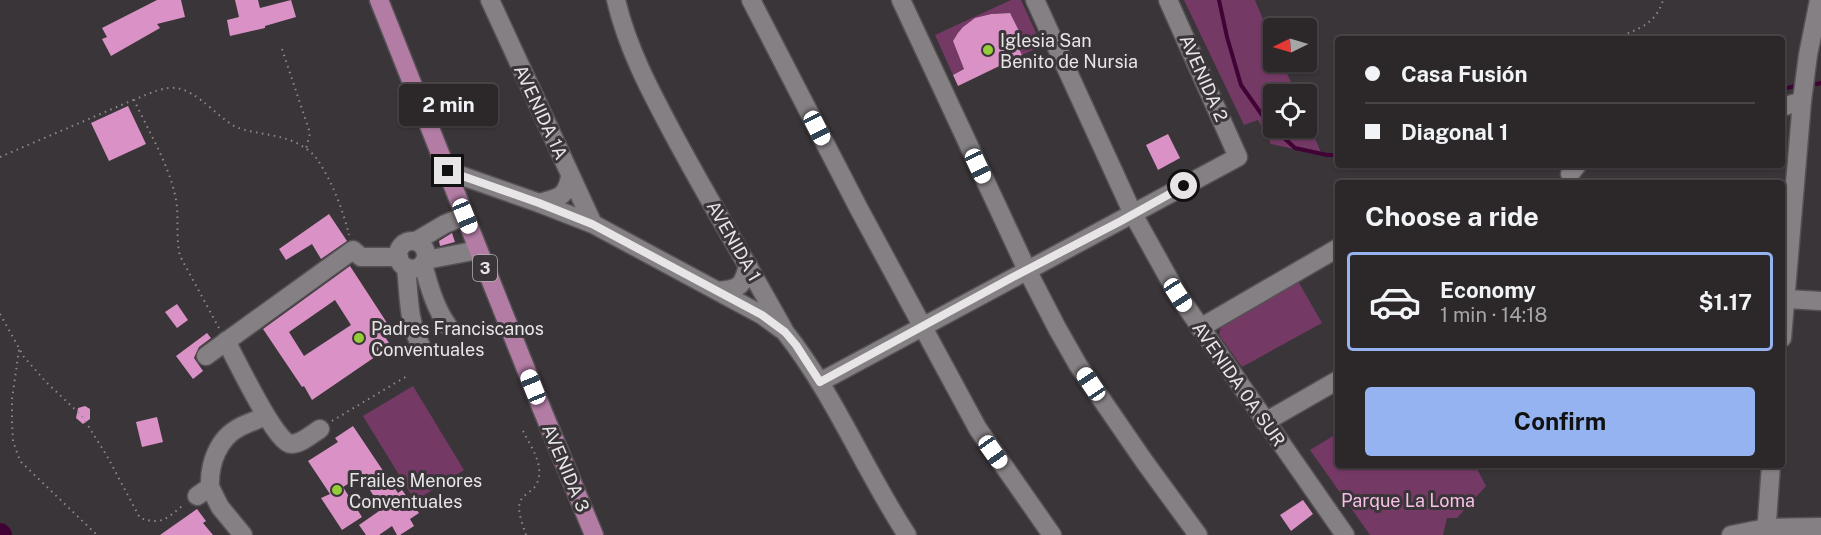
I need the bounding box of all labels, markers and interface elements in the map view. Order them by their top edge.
north arrow [1263,18,1317,72]
map controls [1263,18,1317,138]
place label: Iglesia San Benito de Nursia [1000,30,1138,72]
street label: AVENIDA 2 [1176,31,1232,125]
marker: Iglesia San Benito de Nursia [981,43,995,57]
street label: AVENIDA 1A [510,61,572,163]
text: Casa Fusión [1401,61,1527,87]
callout: 2 min [398,84,498,126]
button: locate [1263,84,1317,138]
text: 2 min [422,93,475,117]
car [801,108,833,148]
text: Diagonal 1 [1401,119,1508,145]
car [962,146,994,186]
route end [434,157,461,184]
route start [1170,172,1197,199]
car [450,196,480,236]
street label: AVENIDA 1 [703,197,765,285]
text: Choose a ride [1365,200,1539,232]
road number: 3 [473,255,497,281]
car [1161,275,1195,315]
icon: car [1368,275,1422,329]
text: Economy [1440,277,1536,303]
text: $1.17 [1698,289,1752,315]
text: 1 min · 14:18 [1440,303,1547,327]
place label: Padres Franciscanos Conventuales [371,318,544,360]
street label: AVENIDA 0A SUR [1188,318,1290,450]
marker: Padres Franciscanos Conventuales [352,331,366,345]
car [1073,364,1109,404]
car [518,367,548,407]
button: Confirm [1365,387,1755,456]
street label: AVENIDA 3 [538,421,594,515]
car [975,432,1011,472]
place label: Frailes Menores Conventuales [349,470,482,512]
marker: Frailes Menores Conventuales [330,483,344,497]
park label: Parque La Loma [1341,490,1475,511]

